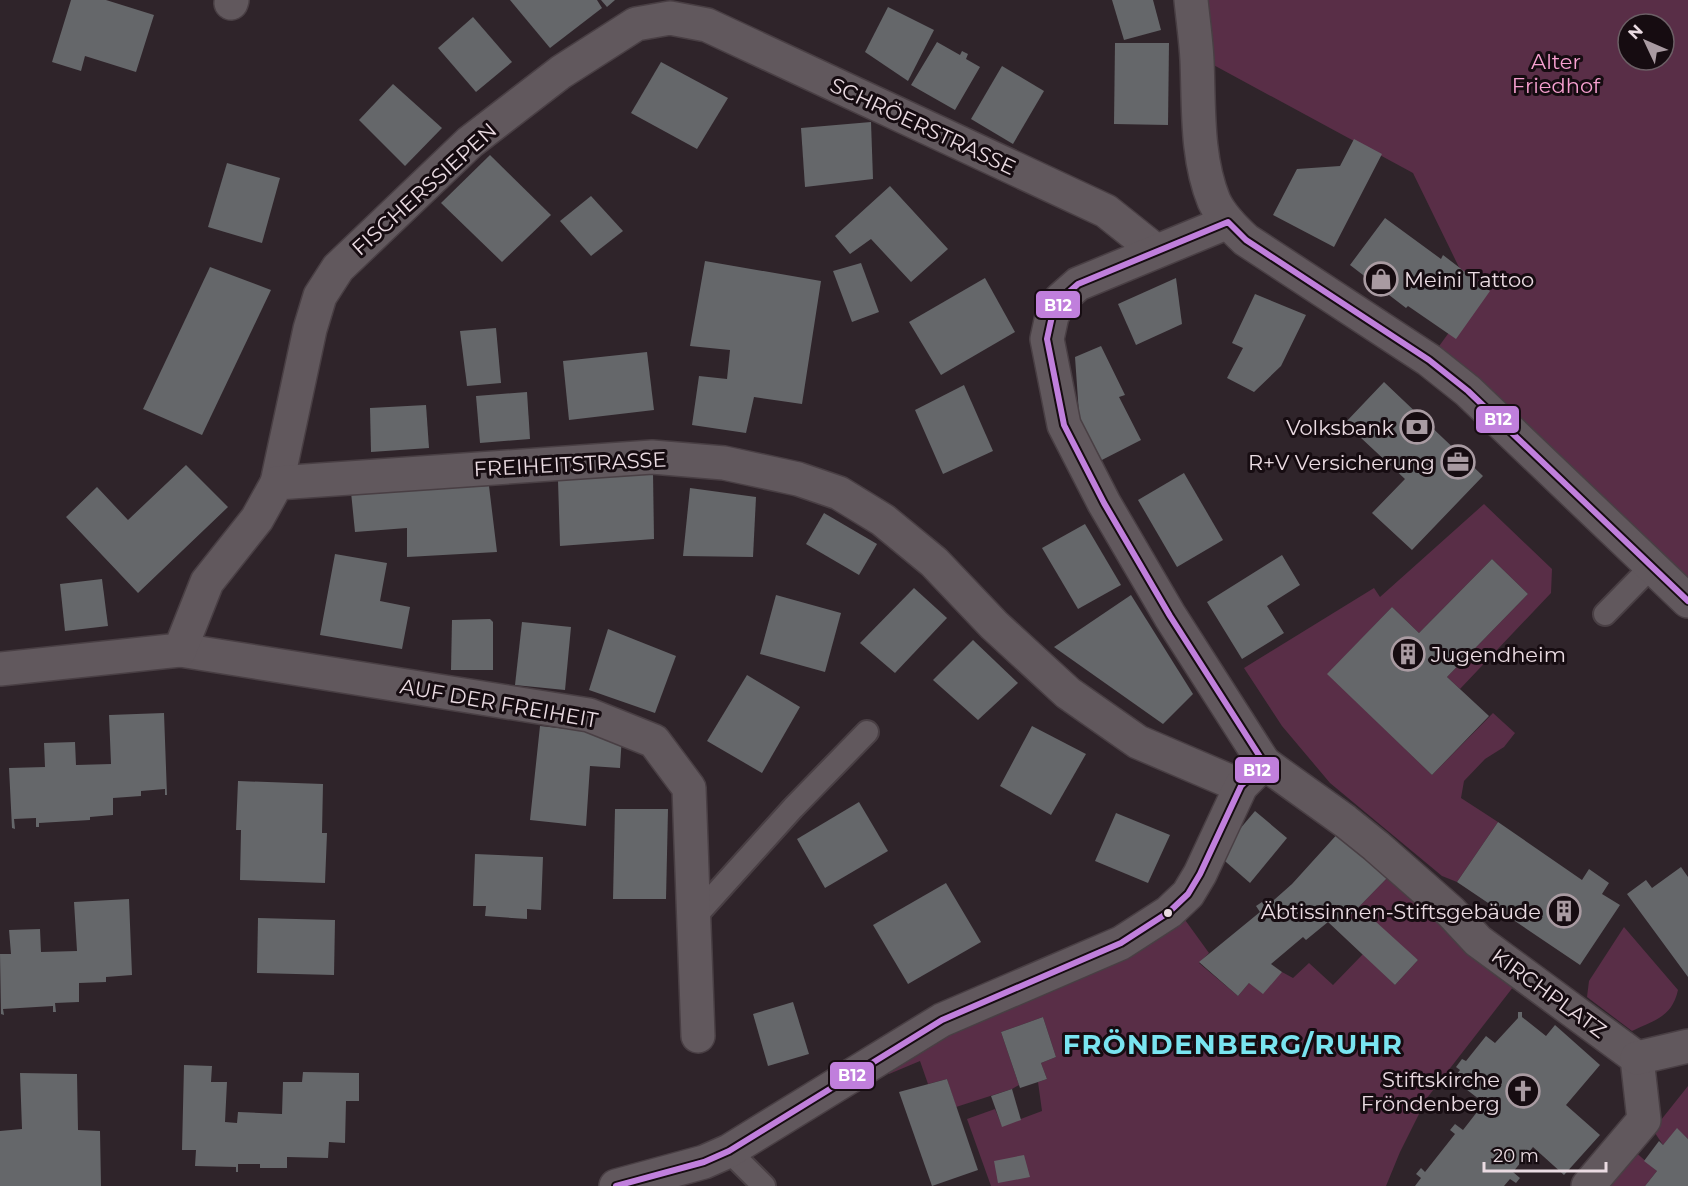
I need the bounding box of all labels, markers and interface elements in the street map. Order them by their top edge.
north arrow [1616,12,1676,72]
text: N [1624,21,1647,43]
park label: Alter Friedhof [1512,49,1601,98]
street label: SCHRÖERSTRASSE [826,72,1020,180]
street label: FISCHERSSIEPEN [347,117,501,261]
shop icon: Meini Tattoo [1363,261,1399,297]
place label: Meini Tattoo [1404,267,1534,292]
line badge: B12 [1035,290,1081,319]
text: B12 [1044,296,1072,315]
line badge: B12 [1475,405,1520,434]
bank icon: Volksbank [1399,409,1435,445]
text: B12 [1484,410,1512,429]
place label: Volksbank [1286,415,1394,440]
office icon: R+V Versicherung [1440,444,1476,480]
street label: FREIHEITSTRASSE [473,446,667,482]
place label: R+V Versicherung [1248,450,1435,475]
building icon: Jugendheim [1390,636,1426,672]
place label: Jugendheim [1430,642,1566,667]
street label: AUF DER FREIHEIT [398,673,600,733]
line badge: B12 [1234,756,1280,784]
text: B12 [1243,761,1271,780]
building icon: Äbtissinnen-Stiftsgebäude [1546,893,1582,929]
place label: Äbtissinnen-Stiftsgebäude [1261,899,1541,924]
unlabelled marker [1162,907,1174,919]
street label: KIRCHPLATZ [1487,943,1611,1043]
district label: FRÖNDENBERG/RUHR [1063,1028,1403,1061]
line badge: B12 [829,1061,875,1090]
text: B12 [838,1066,866,1085]
place label: Stiftskirche Fröndenberg [1361,1067,1500,1116]
church icon: Stiftskirche Fröndenberg [1505,1073,1541,1109]
scale bar [1484,1135,1606,1173]
text: 20 m [1493,1145,1539,1167]

